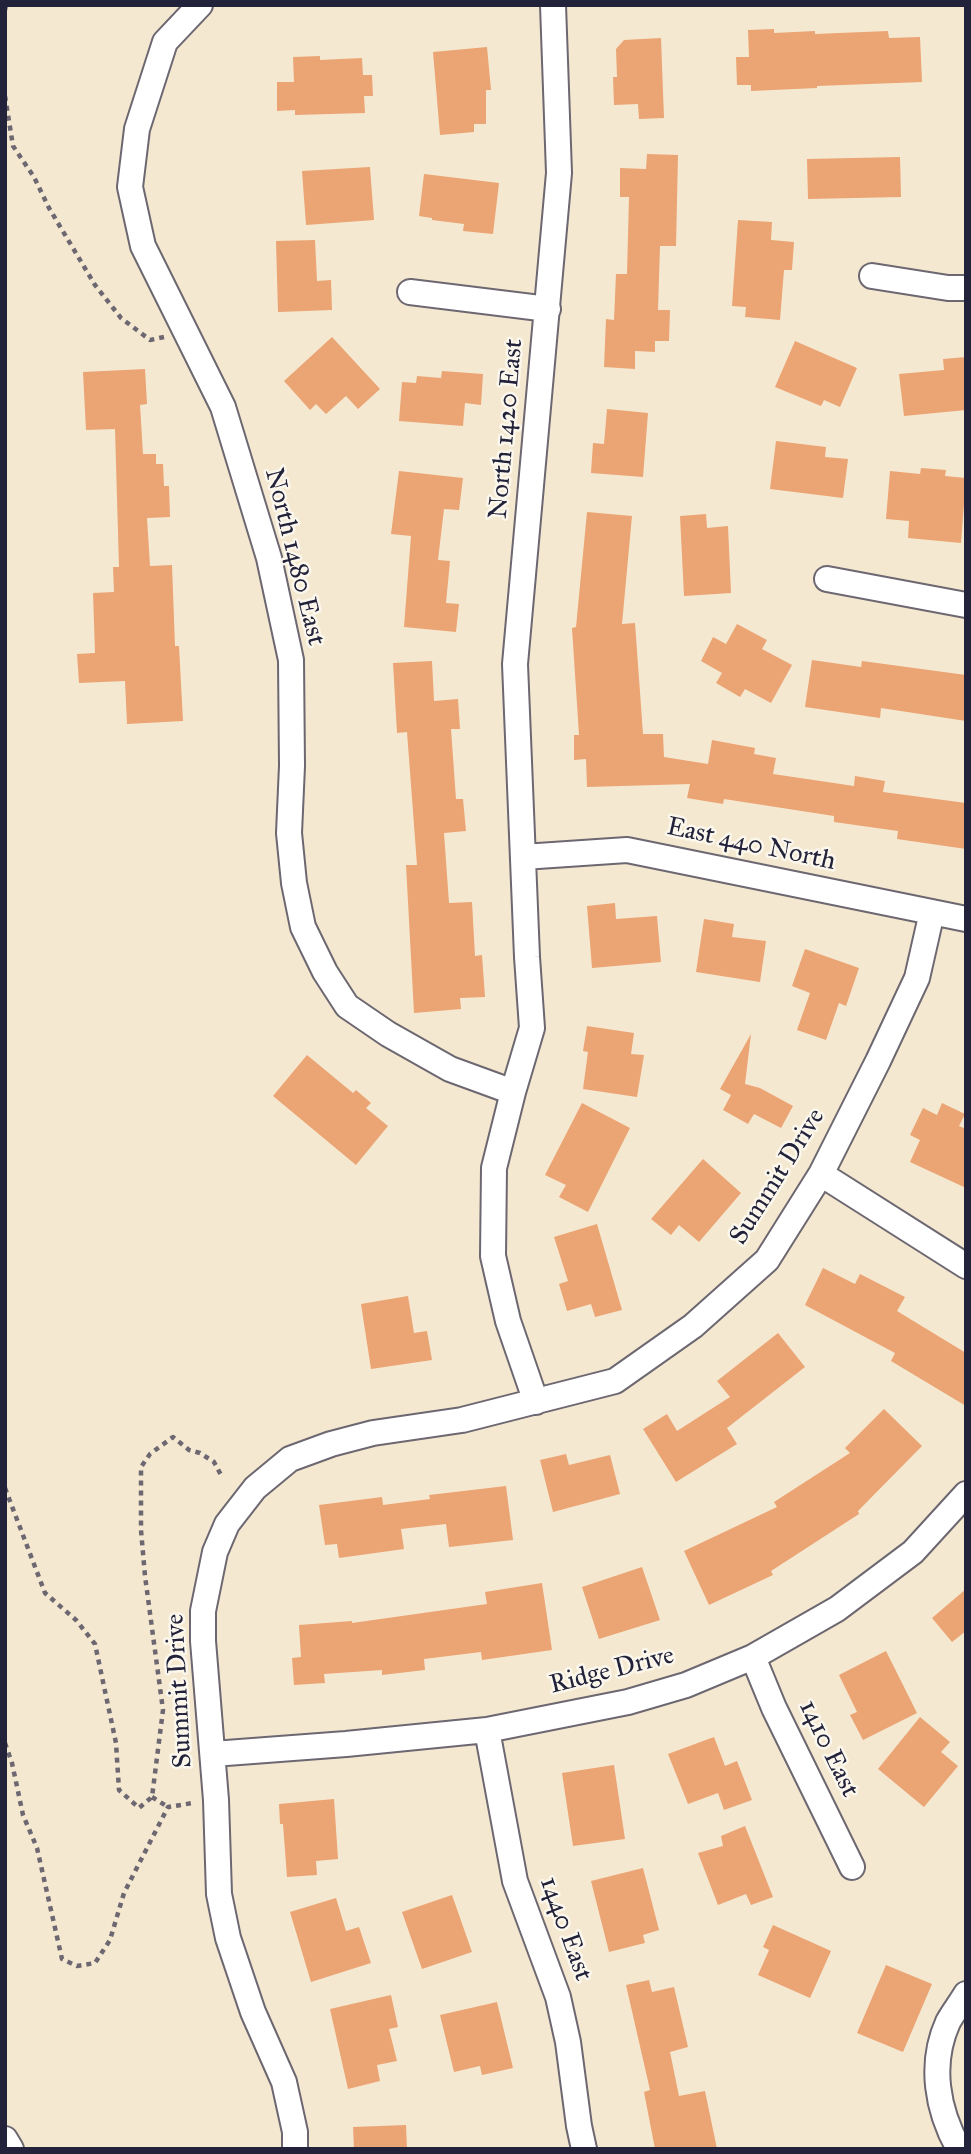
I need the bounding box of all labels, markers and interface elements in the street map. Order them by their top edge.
street label: North 1420 East [484,338,530,520]
street label: North 1480 East [257,465,331,649]
street label: East 440 North [664,812,838,878]
street label: Summit Drive [724,1103,832,1251]
street label: Summit Drive [160,1613,200,1769]
street label: Ridge Drive [547,1640,677,1702]
street label: 1410 East [791,1695,865,1803]
street label: 1440 East [532,1873,598,1985]

